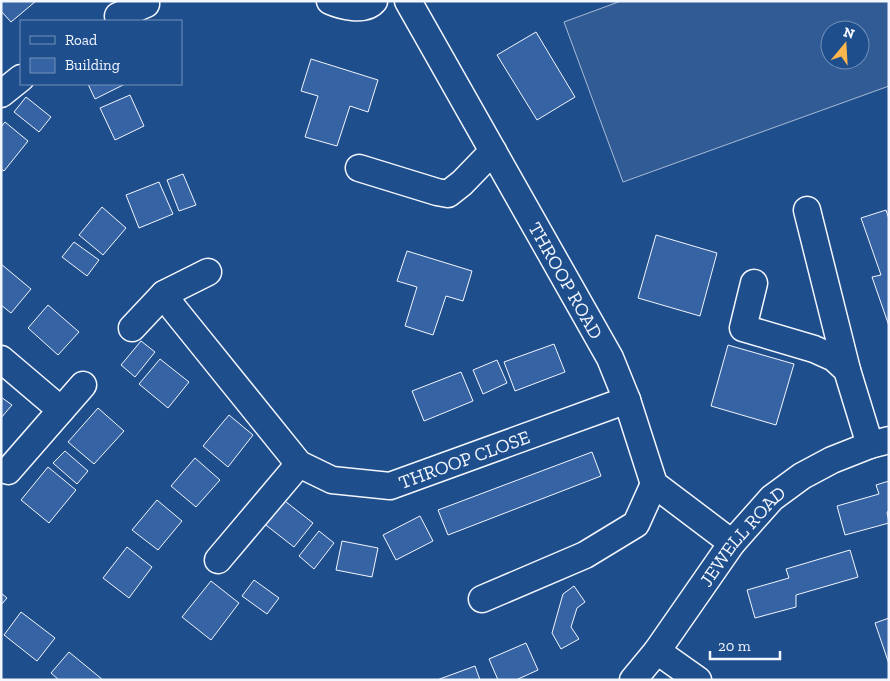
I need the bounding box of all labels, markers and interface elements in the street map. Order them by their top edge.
legend [20,20,182,85]
north arrow [820,20,870,70]
text: N [841,23,857,43]
text: Road [65,31,98,49]
text: Building [65,56,120,74]
street label: THROOP ROAD [523,218,608,343]
street label: THROOP CLOSE [396,425,533,494]
street label: JEWELL ROAD [694,481,790,591]
scale bar [710,628,780,660]
text: 20 m [718,637,751,655]

